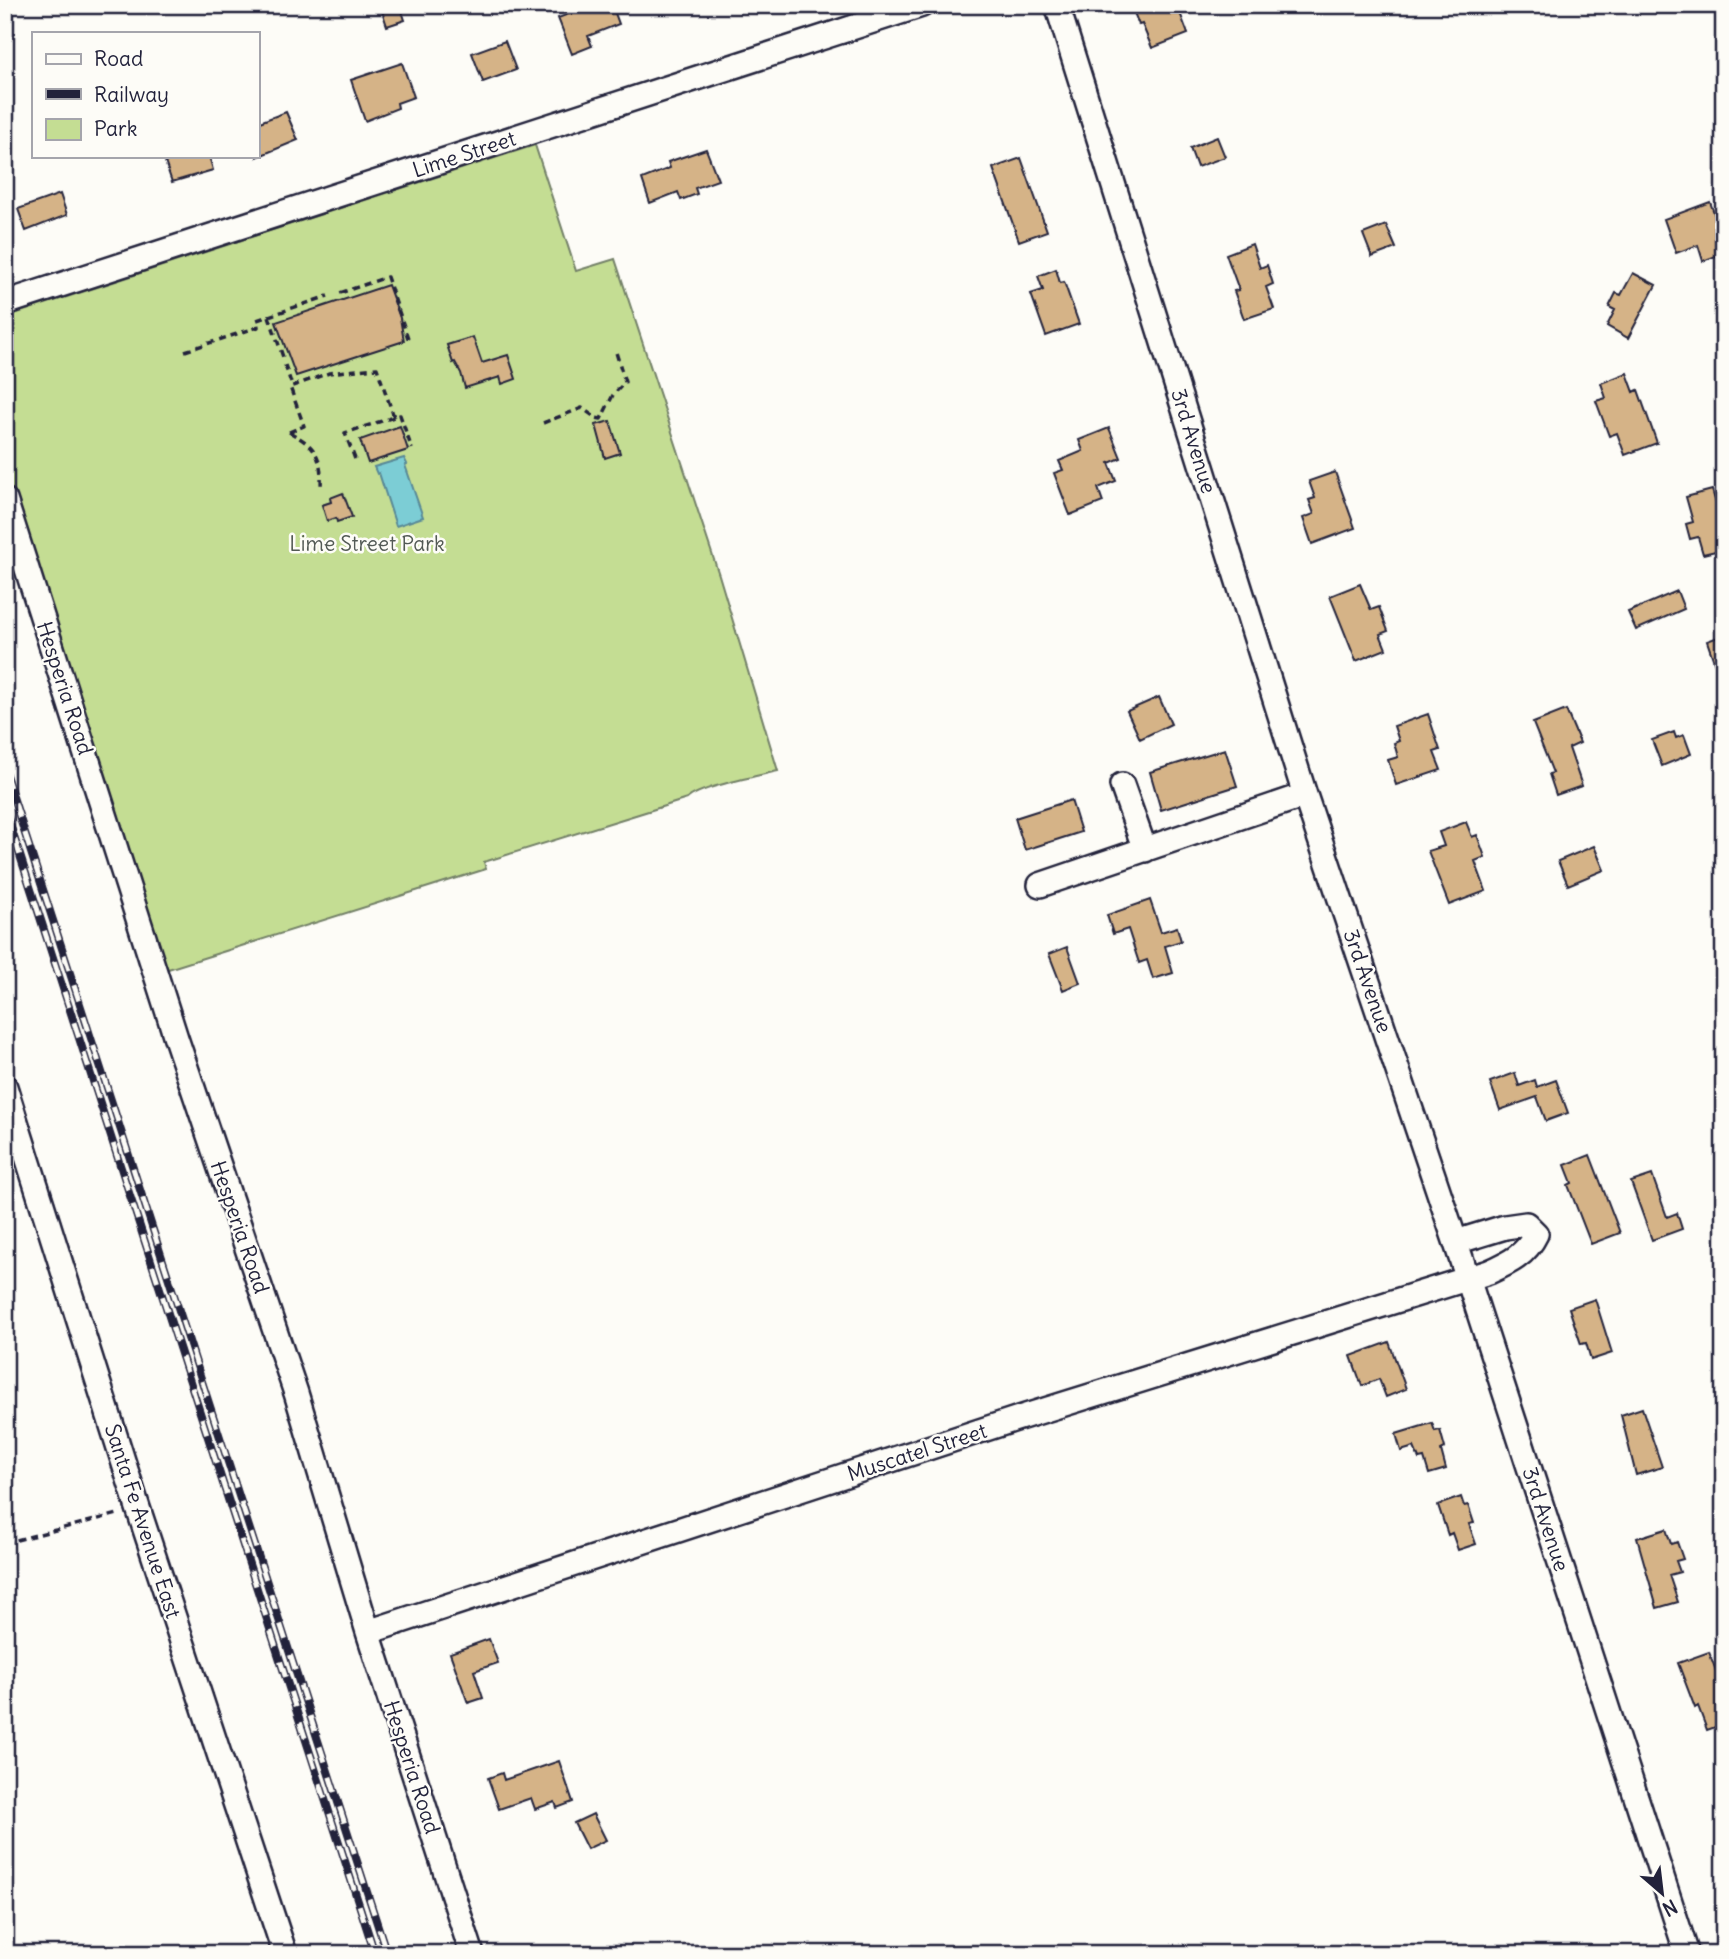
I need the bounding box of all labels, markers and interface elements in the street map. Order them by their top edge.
legend [32,32,259,158]
text: Road [94,45,143,72]
text: Railway [94,81,169,108]
text: Park [94,115,137,142]
street label: Lime Street [409,125,519,183]
street label: 3rd Avenue [1165,385,1223,497]
park label: Lime Street Park [289,530,445,557]
street label: Hesperia Road [31,618,99,758]
street label: 3rd Avenue [1338,926,1398,1036]
street label: Hesperia Road [205,1157,275,1297]
street label: Muscatel Street [844,1417,990,1487]
street label: Santa Fe Avenue East [99,1420,187,1622]
street label: 3rd Avenue [1516,1463,1576,1575]
street label: Hesperia Road [378,1697,446,1837]
north arrow [1628,1857,1698,1927]
text: N [1659,1894,1681,1922]

